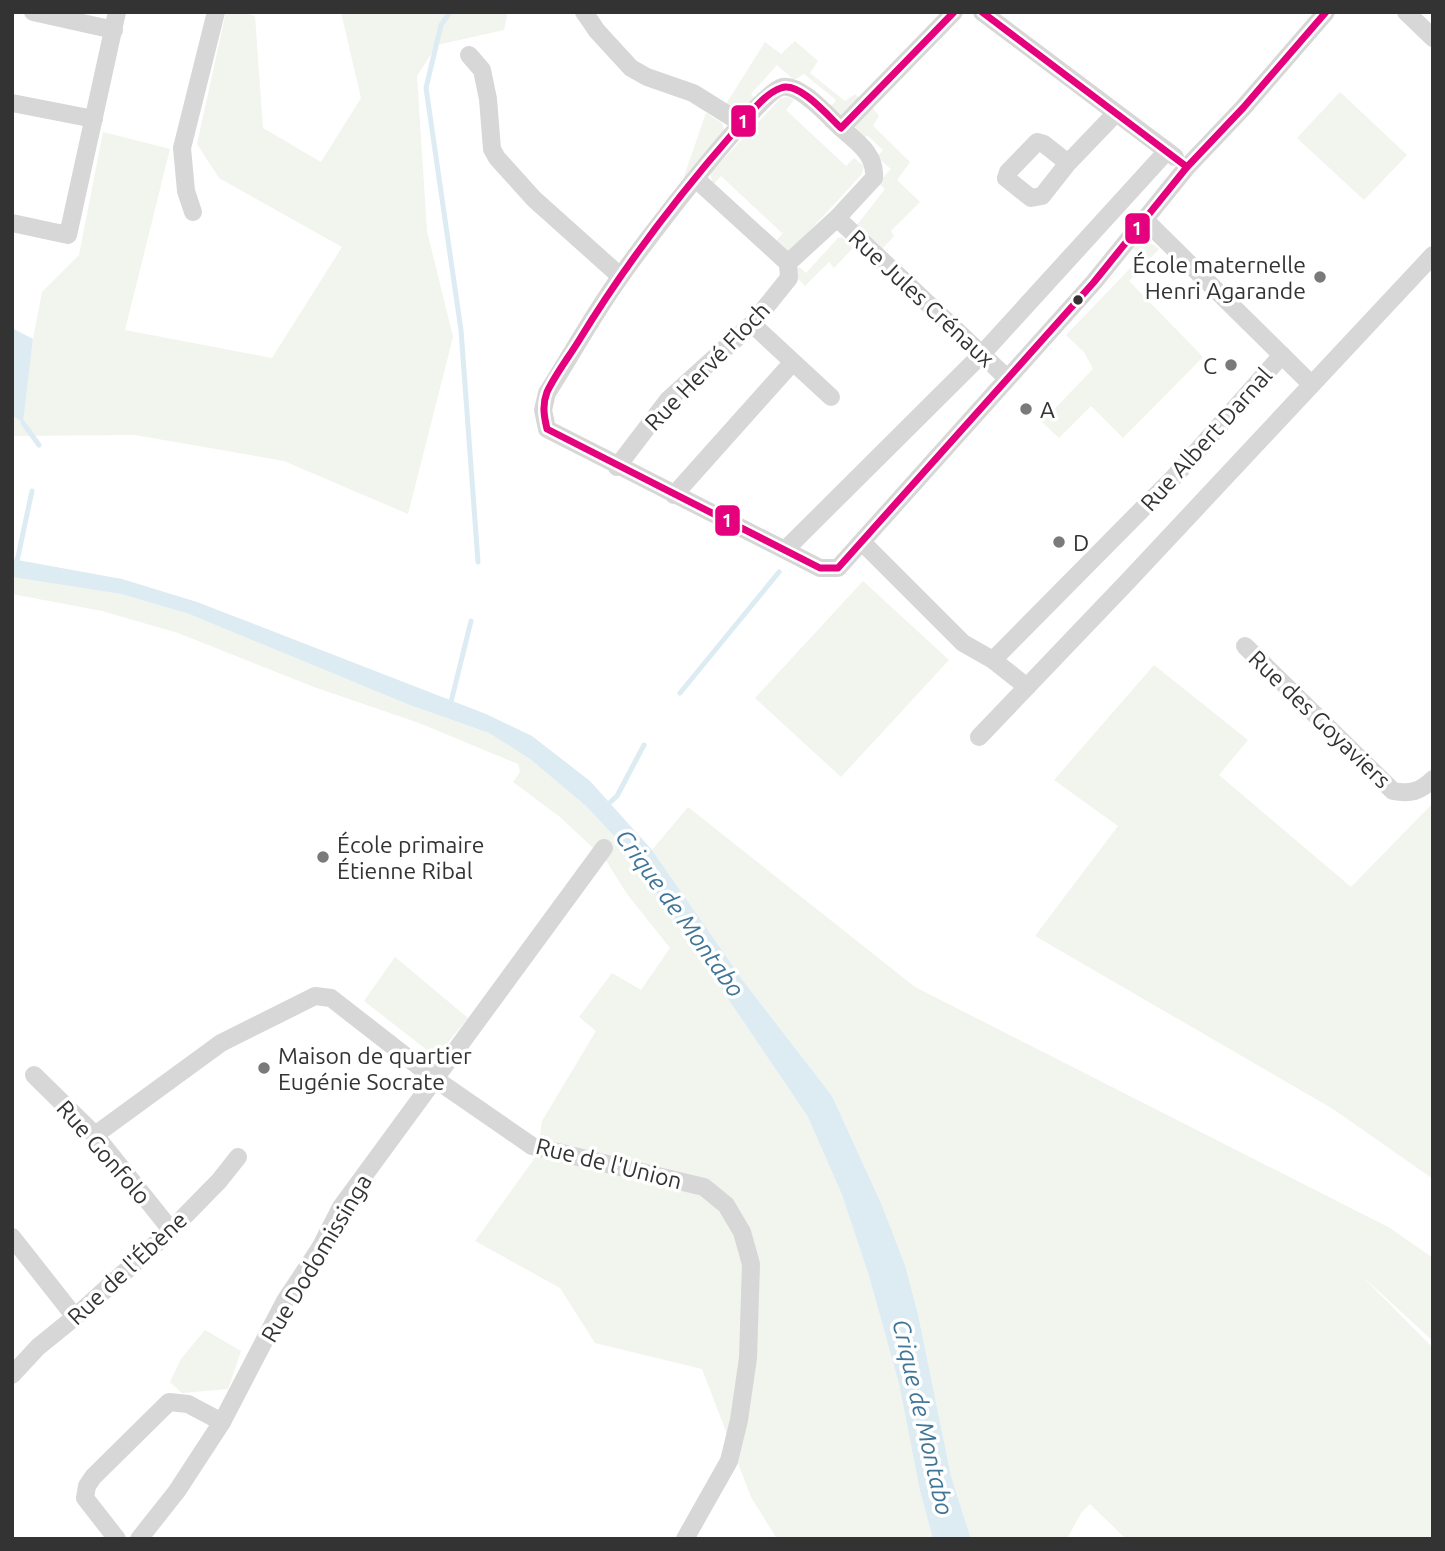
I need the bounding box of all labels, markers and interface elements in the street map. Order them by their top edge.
line badge: 1 [730,104,757,138]
text: 1 [738,110,748,132]
line badge: 1 [1124,212,1151,245]
text: 1 [1132,217,1142,239]
street label: Rue Jules Crénaux [844,224,1000,372]
place label: École maternelle Henri Agarande [1132,251,1306,303]
marker: École maternelle Henri Agarande [1312,269,1328,285]
unlabelled marker [1071,293,1085,307]
street label: Rue Hervé Floch [640,297,774,435]
place label: C [1203,353,1217,378]
marker: C [1223,357,1239,373]
street label: Rue Albert Darnal [1135,363,1277,515]
place label: A [1040,397,1055,422]
marker: A [1018,401,1034,417]
line badge: 1 [714,504,741,537]
text: 1 [722,509,732,531]
place label: D [1073,530,1089,555]
marker: D [1051,534,1067,550]
street label: Rue des Goyaviers [1244,645,1396,793]
water label: Crique de Montabo [610,824,750,1002]
place label: École primaire Étienne Ribal [337,831,484,883]
marker: École primaire Étienne Ribal [315,849,331,865]
place label: Maison de quartier Eugénie Socrate [278,1043,472,1094]
marker: Maison de quartier Eugénie Socrate [256,1060,272,1076]
street label: Rue Gonfolo [52,1095,156,1209]
street label: Rue de l'Union [533,1133,685,1193]
street label: Rue Dodomissinga [256,1170,376,1346]
street label: Rue de l'Ébène [62,1206,192,1329]
water label: Crique de Montabo [887,1317,959,1517]

